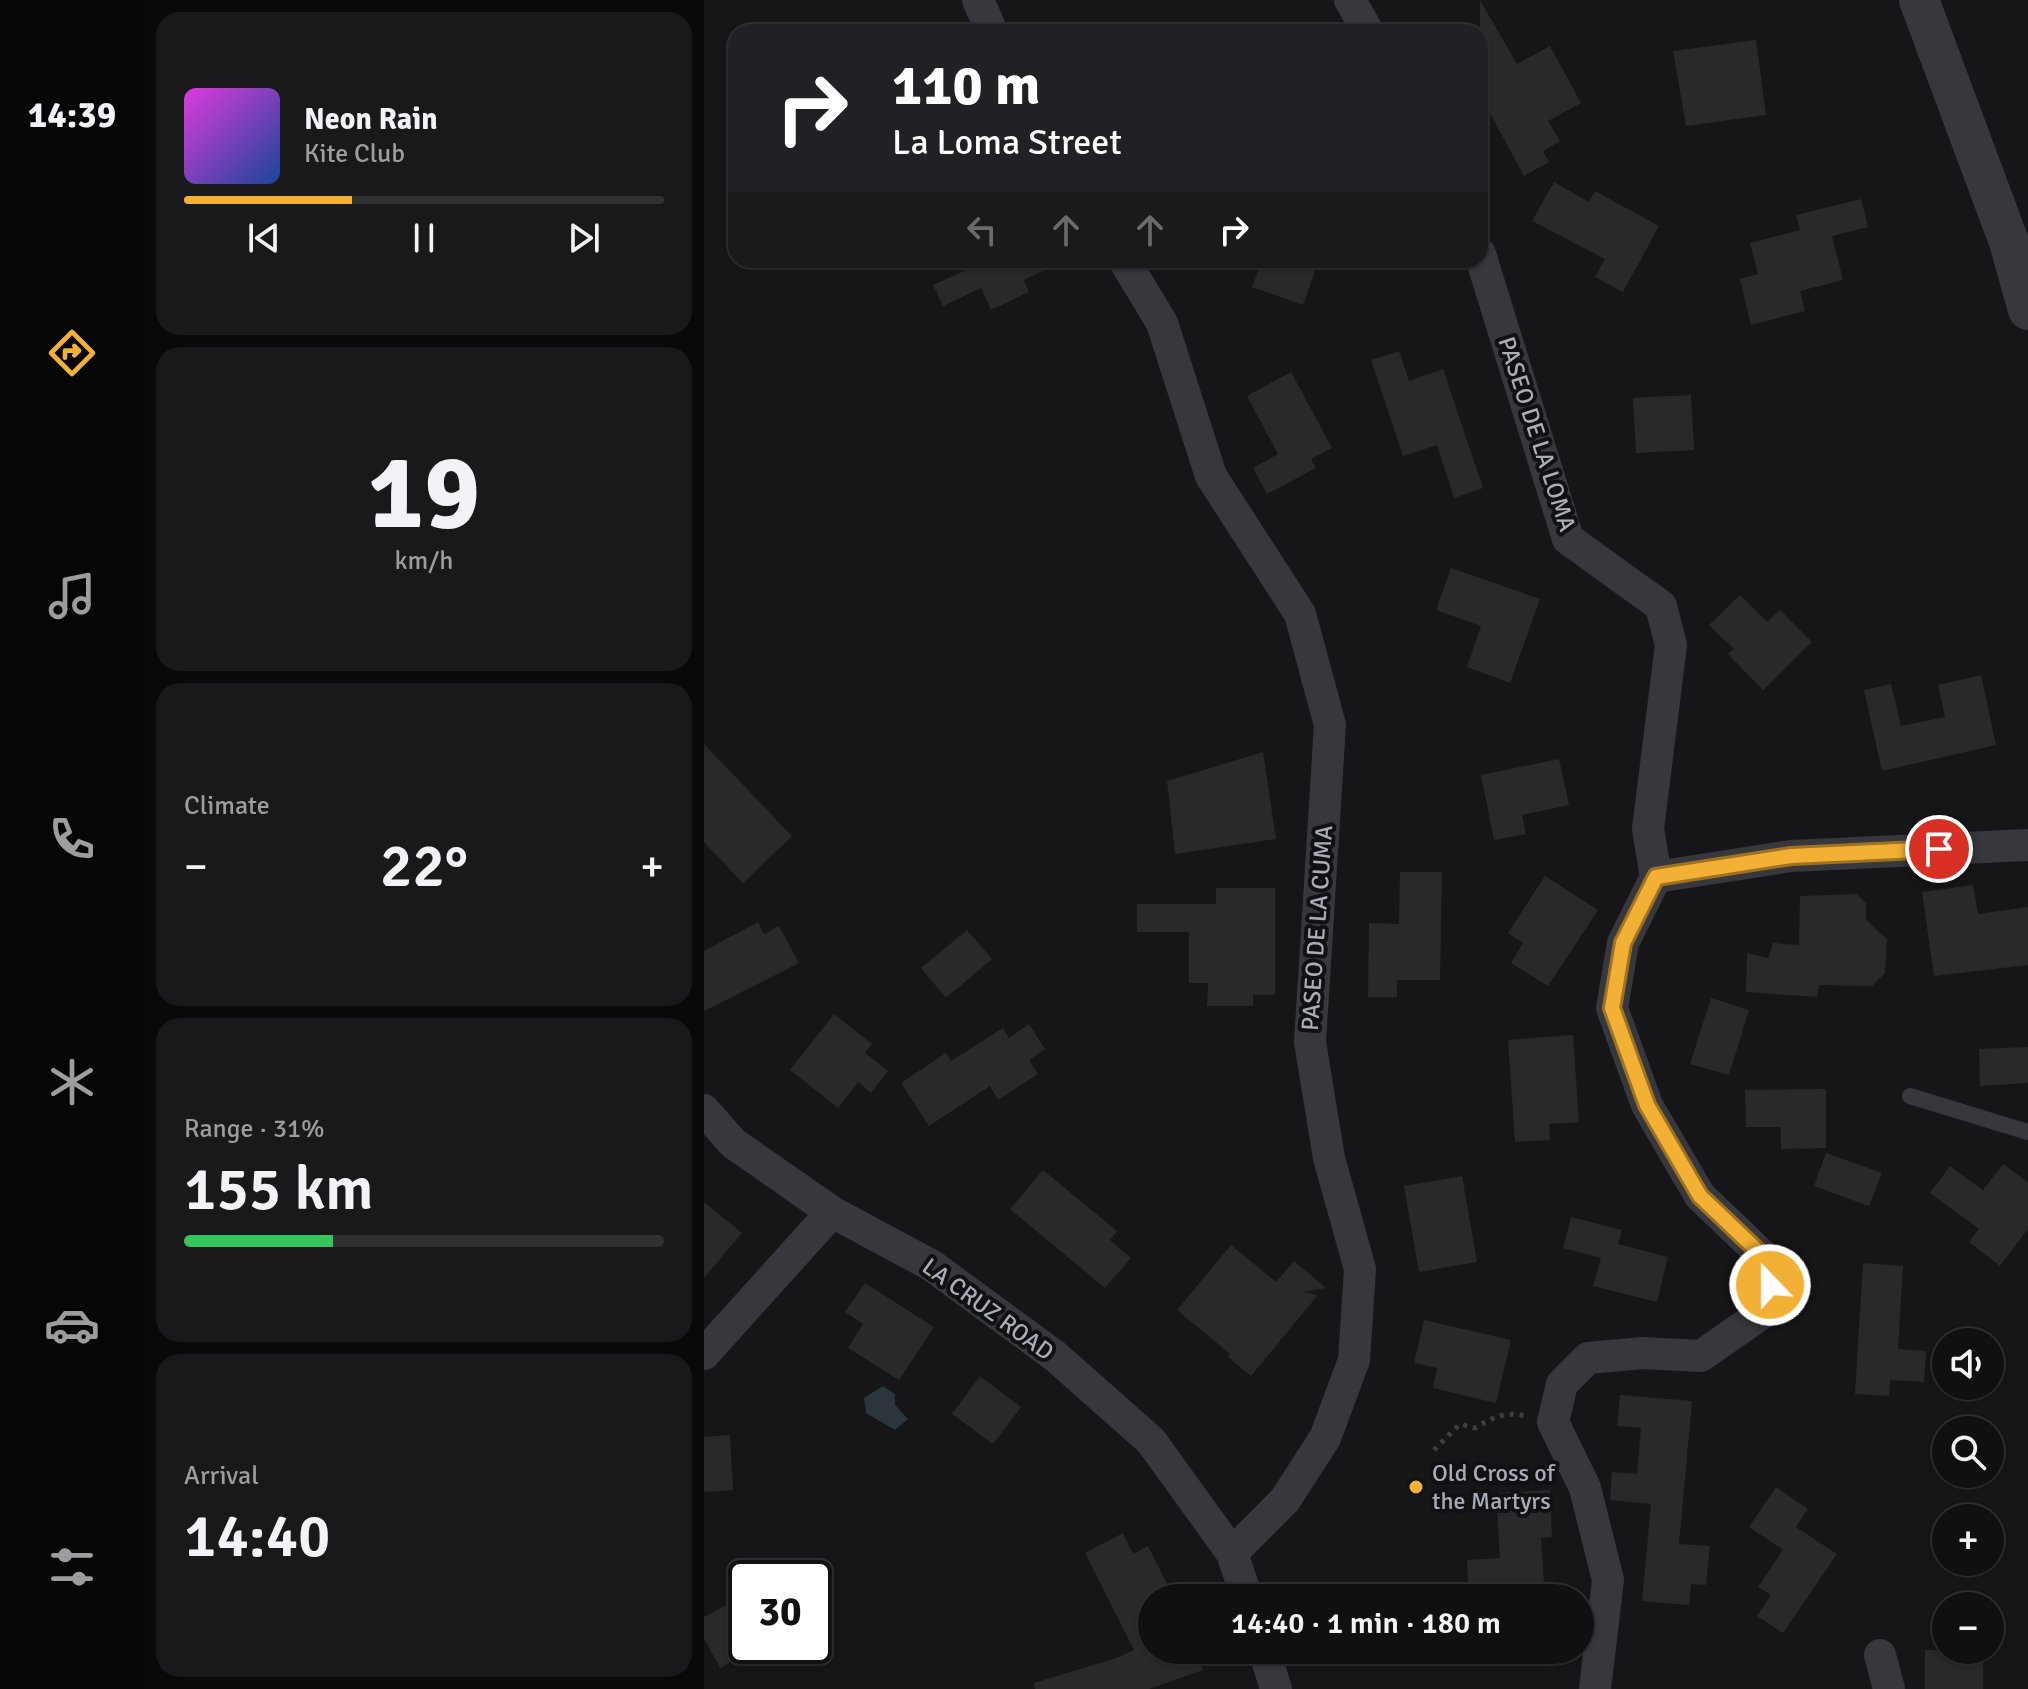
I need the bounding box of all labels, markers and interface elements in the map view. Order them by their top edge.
text: 110 m [892,51,1040,120]
icon: right [760,56,864,160]
text: 14:39 [28,93,116,138]
text: Neon Rain [304,101,438,138]
text: La Loma Street [892,120,1122,165]
text: Kite Club [304,138,405,170]
icon: left [960,208,1004,252]
icon: ahead [1044,208,1088,252]
icon: ahead [1128,208,1172,252]
icon: right [1212,208,1256,252]
icon: previous [242,216,286,260]
icon: pause [402,216,446,260]
icon: next [562,216,606,260]
icon: directions [44,325,100,381]
street label: PASEO DE LA LOMA [1491,333,1583,535]
text: 19 [368,429,480,557]
text: km/h [395,545,453,577]
icon: music [44,568,100,624]
text: Climate [184,790,270,822]
icon: phone [44,811,100,867]
pin [1905,815,1973,883]
street label: PASEO DE LA CUMA [1295,824,1339,1032]
icon: arrive [1917,827,1961,871]
text: 22° [380,830,468,904]
text: − [184,840,208,894]
text: + [640,840,664,894]
icon: climate [44,1054,100,1110]
text: Range · 31% [184,1113,325,1145]
text: 155 km [184,1153,373,1227]
position arrow [1728,1243,1812,1327]
street label: LA CRUZ ROAD [916,1251,1060,1367]
icon: car [44,1297,100,1353]
map controls [1932,1328,2004,1664]
button: sound [1932,1328,2004,1400]
button: search [1932,1416,2004,1488]
place label: Old Cross of the Martyrs [1432,1458,1556,1516]
text: Arrival [184,1460,259,1492]
marker: Old Cross of the Martyrs [1407,1478,1425,1496]
text: 14:40 [184,1500,331,1574]
button: + [1932,1504,2004,1576]
icon: filters [44,1539,100,1595]
speed limit sign: 30 [728,1560,832,1664]
button: − [1932,1592,2004,1664]
text: 14:40 · 1 min · 180 m [1231,1605,1501,1642]

